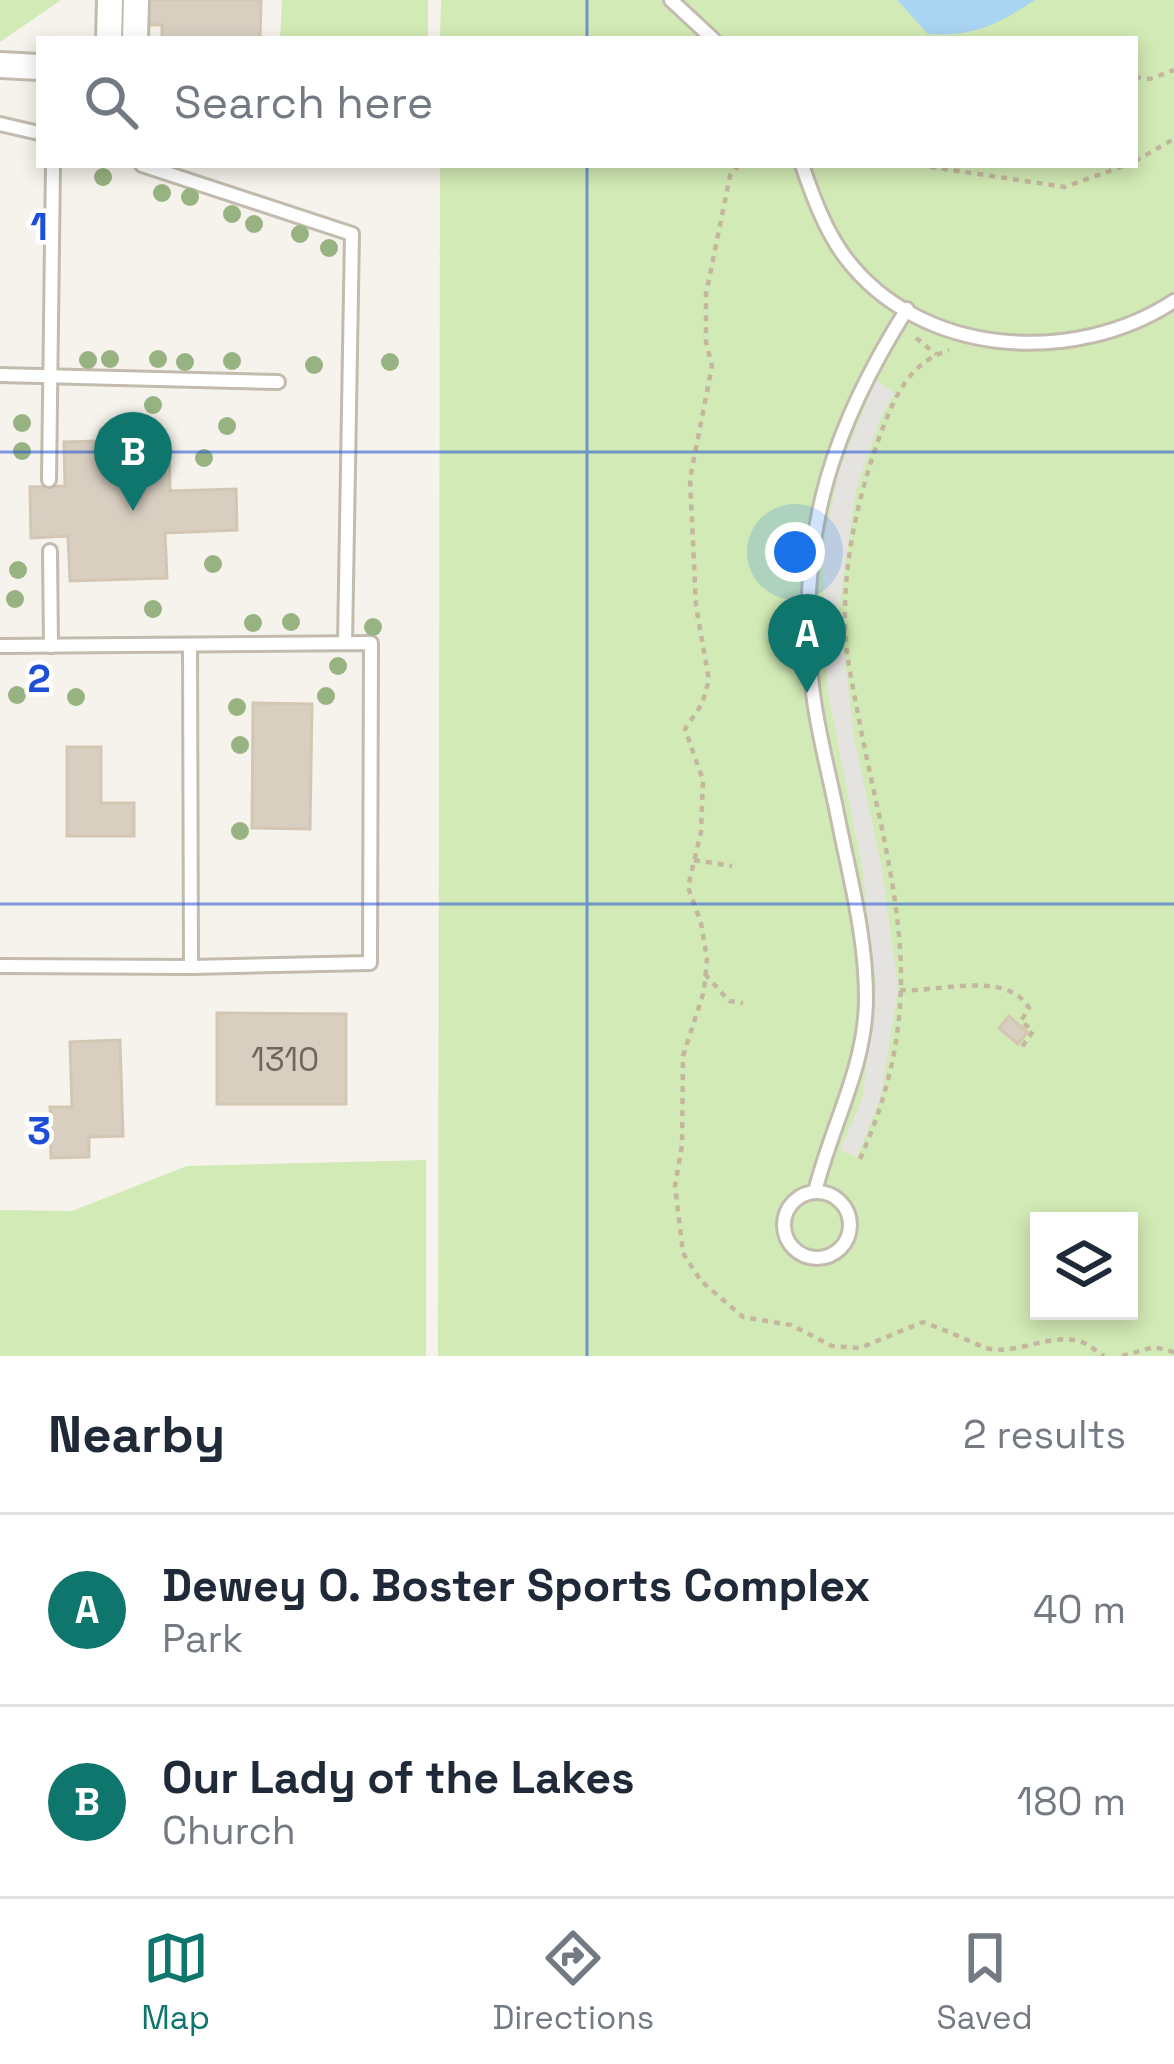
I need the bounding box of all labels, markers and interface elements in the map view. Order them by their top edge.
search box [36,36,1138,168]
icon: search [78,69,144,135]
text: Search here [174,74,433,131]
text: 1 [30,202,48,251]
pin: B [94,412,172,511]
your location [765,522,825,582]
pin: A [768,594,846,693]
text: 2 [27,654,51,703]
house number: 1310 [251,1039,319,1081]
text: 3 [27,1106,51,1155]
map controls [1030,1212,1138,1320]
button: layers [1030,1212,1138,1320]
text: Nearby [48,1402,225,1467]
text: 2 results [963,1410,1126,1459]
text: Dewey O. Boster Sports Complex [162,1557,870,1614]
text: A [75,1585,99,1634]
text: 40 m [1033,1585,1126,1634]
text: Park [162,1614,243,1663]
text: Our Lady of the Lakes [162,1749,635,1806]
text: B [74,1777,100,1826]
text: 180 m [1017,1777,1126,1826]
text: Church [162,1806,296,1855]
tab: Map [141,1925,210,2039]
tab: Directions [492,1925,654,2039]
tab: Saved [937,1925,1033,2039]

